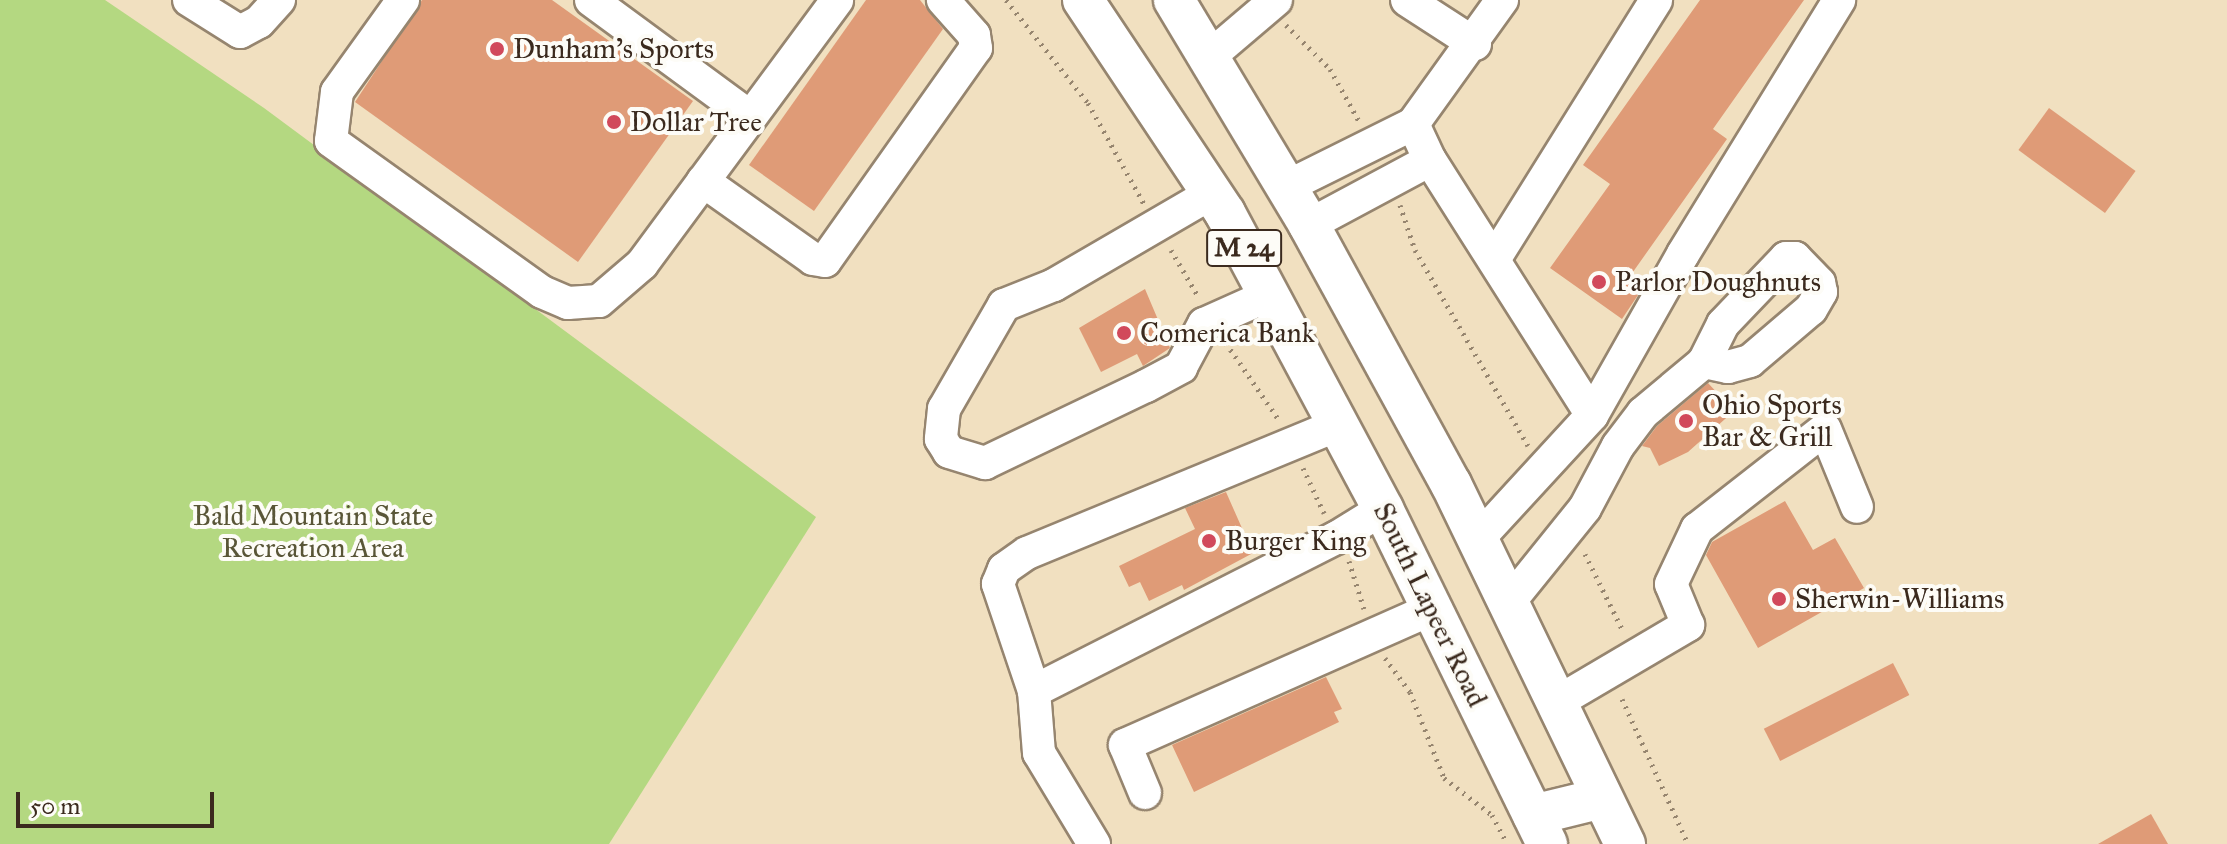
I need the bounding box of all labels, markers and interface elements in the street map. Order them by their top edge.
place label: Dunham's Sports [513,32,714,66]
marker: Dunham's Sports [488,40,506,58]
place label: Dollar Tree [630,105,762,139]
marker: Dollar Tree [605,113,623,131]
road number: M 24 [1206,226,1282,270]
place label: Parlor Doughnuts [1615,265,1821,299]
marker: Parlor Doughnuts [1590,273,1608,291]
place label: Comerica Bank [1140,316,1315,350]
marker: Comerica Bank [1115,324,1133,342]
place label: Ohio Sports Bar & Grill [1702,388,1842,454]
marker: Ohio Sports Bar & Grill [1677,412,1695,430]
street label: South Lapeer Road [1366,497,1494,713]
park label: Bald Mountain State Recreation Area [193,499,433,565]
place label: Burger King [1225,524,1366,558]
marker: Burger King [1200,532,1218,550]
place label: Sherwin-Williams [1795,582,2004,616]
marker: Sherwin-Williams [1770,590,1788,608]
scale bar [20,776,218,826]
text: 50 m [30,791,80,821]

